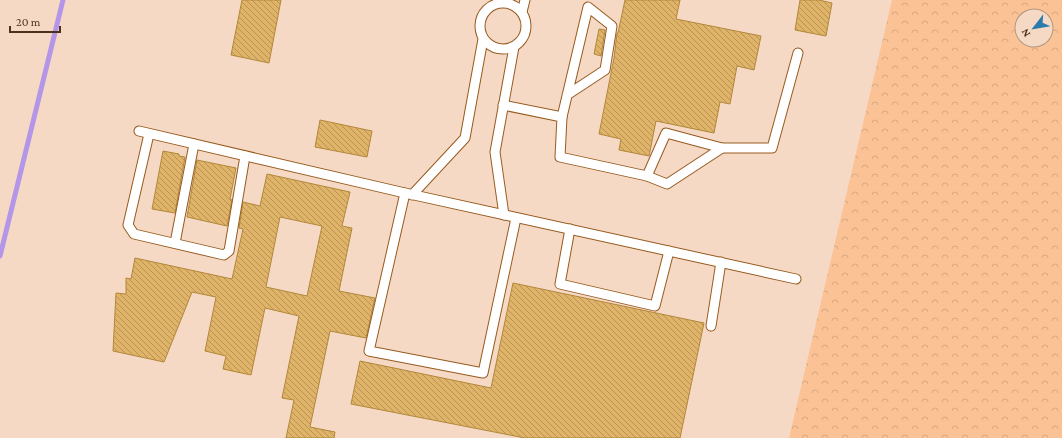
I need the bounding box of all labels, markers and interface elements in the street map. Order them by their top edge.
scale bar [10,8,60,34]
north arrow [1014,8,1054,48]
text: 20 m [16,15,41,29]
text: N [1018,26,1033,39]

